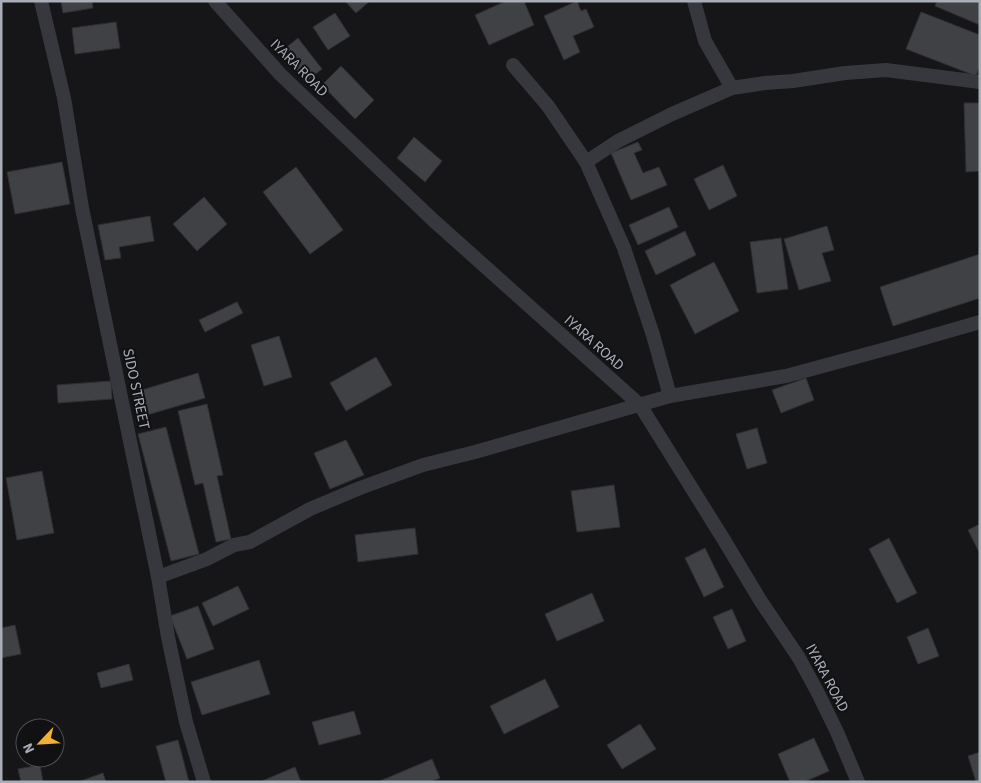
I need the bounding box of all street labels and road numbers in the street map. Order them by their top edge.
street label: IYARA ROAD [265,34,333,102]
street label: IYARA ROAD [559,310,629,376]
street label: SIDO STREET [117,347,155,431]
street label: IYARA ROAD [800,640,854,716]

